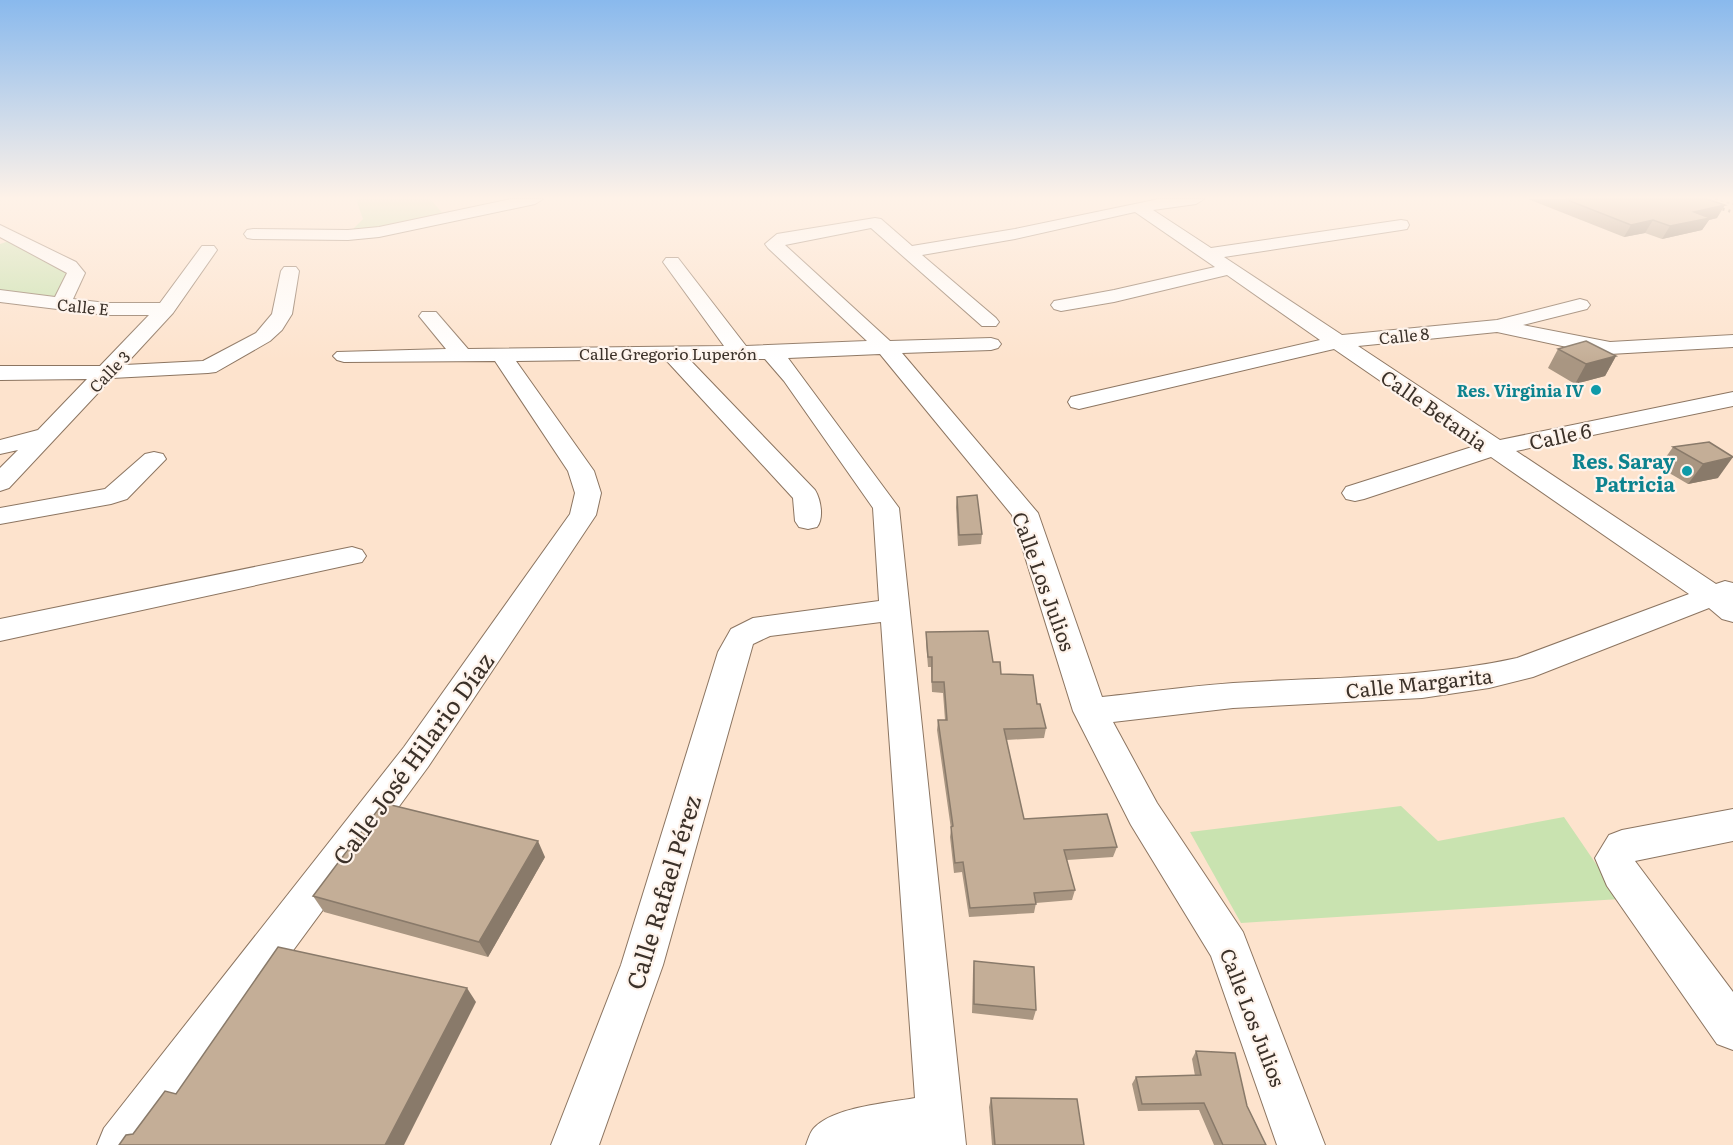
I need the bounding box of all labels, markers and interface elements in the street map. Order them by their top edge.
street label: Calle E [56,291,110,321]
street label: Calle 8 [1378,320,1431,350]
street label: Calle Gregorio Luperón [579,341,757,365]
street label: Calle 3 [83,345,135,397]
street label: Calle Betania [1375,361,1495,457]
place label: Res. Virginia IV [1457,378,1584,402]
marker: Res. Virginia IV [1589,383,1603,397]
street label: Calle 6 [1526,414,1594,456]
place label: Res. Saray Patricia [1572,445,1676,498]
marker: Res. Saray Patricia [1680,464,1694,478]
street label: Calle Los Julios [1006,507,1084,655]
street label: Calle José Hilario Díaz [323,644,501,871]
street label: Calle Margarita [1344,659,1494,705]
street label: Calle Rafael Pérez [616,790,708,993]
street label: Calle Los Julios [1214,943,1294,1091]

